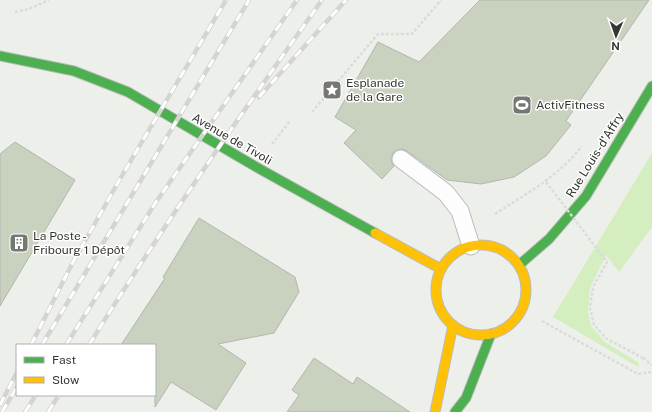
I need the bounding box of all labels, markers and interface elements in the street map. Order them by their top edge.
north arrow [596,16,636,56]
text: N [611,40,620,52]
place label: Esplanade de la Gare [346,76,404,104]
place icon: Esplanade de la Gare [321,79,343,101]
sports icon: ActivFitness [511,94,533,116]
place label: ActivFitness [536,98,605,112]
street label: Rue Louis-d'Affry [563,109,627,200]
street label: Avenue de Tivoli [190,110,275,168]
place label: La Poste - Fribourg 1 Dépôt [33,229,125,257]
building icon: La Poste - Fribourg 1 Dépôt [8,232,30,254]
legend [16,344,156,396]
text: Fast [52,353,77,367]
text: Slow [52,373,80,387]

